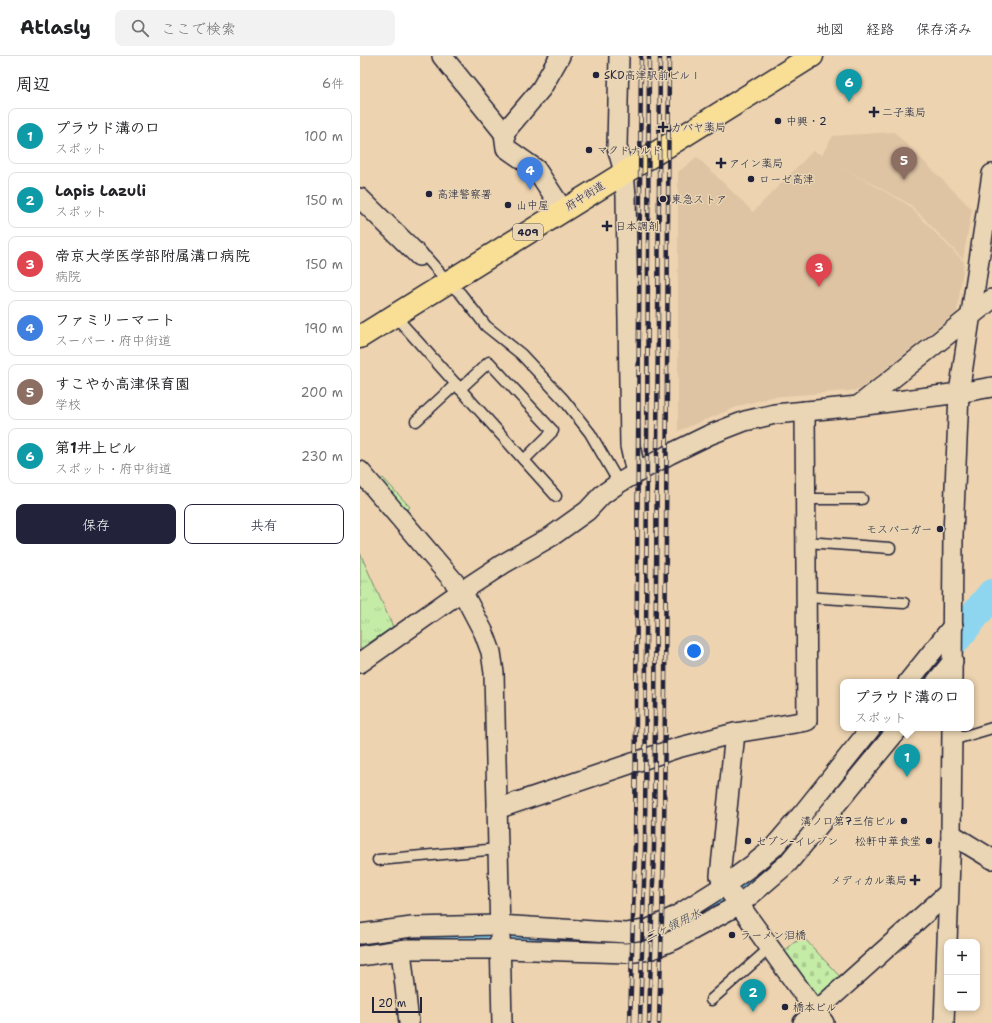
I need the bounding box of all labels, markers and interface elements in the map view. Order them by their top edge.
search box [115,10,395,46]
text: Atlasly [20,15,91,40]
icon: search [129,17,151,39]
text: ここで検索 [161,19,236,39]
text: 地図 [816,20,844,38]
text: 経路 [866,20,894,38]
text: 保存済み [916,20,972,38]
place label: SKD高津駅前ビルⅠ [604,68,701,83]
pin: 6 [836,69,862,102]
marker: SKD高津駅前ビルⅠ [591,70,601,80]
text: 周辺 [16,73,50,95]
text: 6件 [322,75,344,92]
place label: 二子薬局 [882,105,926,120]
marker: 二子薬局 [869,107,879,117]
place label: 中興・2 [786,114,827,129]
marker: 中興・2 [773,116,783,126]
text: プラウド溝の口 [55,118,160,138]
place label: カバヤ薬局 [671,120,726,135]
marker: カバヤ薬局 [658,122,668,132]
text: 1 [27,128,33,145]
text: 100 m [304,128,343,145]
text: スポット [55,140,107,157]
place label: マクドナルド [597,143,662,158]
marker: マクドナルド [584,145,594,155]
pin: 5 [891,147,917,180]
place label: アイン薬局 [729,156,783,171]
pin: 4 [517,157,543,190]
marker: アイン薬局 [716,158,726,168]
place label: ローゼ高津 [759,172,814,187]
marker: ローゼ高津 [746,174,756,184]
street label: 府中街道 [562,178,608,214]
text: Lapis Lazuli [55,181,146,201]
place label: 高津警察署 [437,187,492,202]
marker: 高津警察署 [424,189,434,199]
text: 2 [25,192,35,209]
text: 150 m [305,192,343,209]
place label: 東急ストア [671,192,727,207]
marker: 東急ストア [658,194,668,204]
place label: 山中屋 [516,198,549,213]
marker: 山中屋 [503,200,513,210]
text: スポット [55,203,107,220]
place label: 日本調剤 [615,219,659,234]
marker: 日本調剤 [602,221,612,231]
road number: 409 [513,224,543,240]
text: 帝京大学医学部附属溝口病院 [55,246,250,266]
pin: 3 [806,254,832,287]
text: 3 [25,256,35,273]
text: 150 m [305,256,343,273]
text: 病院 [55,268,81,285]
text: ファミリーマート [55,310,176,330]
text: 4 [25,320,35,337]
text: 190 m [304,320,343,337]
text: スーパー · 府中街道 [55,332,171,349]
text: すこやか高津保育園 [55,374,190,394]
text: 5 [26,384,34,401]
text: 200 m [301,384,343,401]
text: 学校 [55,396,81,413]
text: 第1井上ビル [55,438,137,458]
text: 6 [25,448,35,465]
text: 230 m [301,448,343,465]
text: スポット · 府中街道 [55,460,172,477]
button: 保存 [16,504,176,544]
button: 共有 [184,504,344,544]
place label: モスバーガー [866,522,932,537]
marker: モスバーガー [935,524,945,534]
your location [684,641,704,661]
popup [840,679,974,731]
text: プラウド溝の口 [854,687,960,707]
text: スポット [854,709,907,726]
pin: 1 [894,744,920,777]
place label: 溝ノ口第7三信ビル [801,814,896,829]
marker: 溝ノ口第7三信ビル [899,816,909,826]
place label: セブン-イレブン [756,834,838,849]
place label: 松軒中華食堂 [855,834,921,849]
marker: セブン-イレブン [743,836,753,846]
marker: 松軒中華食堂 [924,836,934,846]
place label: メディカル薬局 [830,873,907,888]
marker: メディカル薬局 [910,875,920,885]
water label: 二ヶ領用水 [642,905,704,945]
place label: ラーメン泪橋 [740,928,806,943]
marker: ラーメン泪橋 [727,930,737,940]
map controls [944,939,980,1011]
button: + [944,939,980,975]
button: − [944,975,980,1011]
pin: 2 [740,979,766,1012]
scale bar [372,995,422,1014]
text: 20 m [378,996,406,1011]
place label: 橋本ビル [793,1000,837,1015]
marker: 橋本ビル [780,1002,790,1012]

